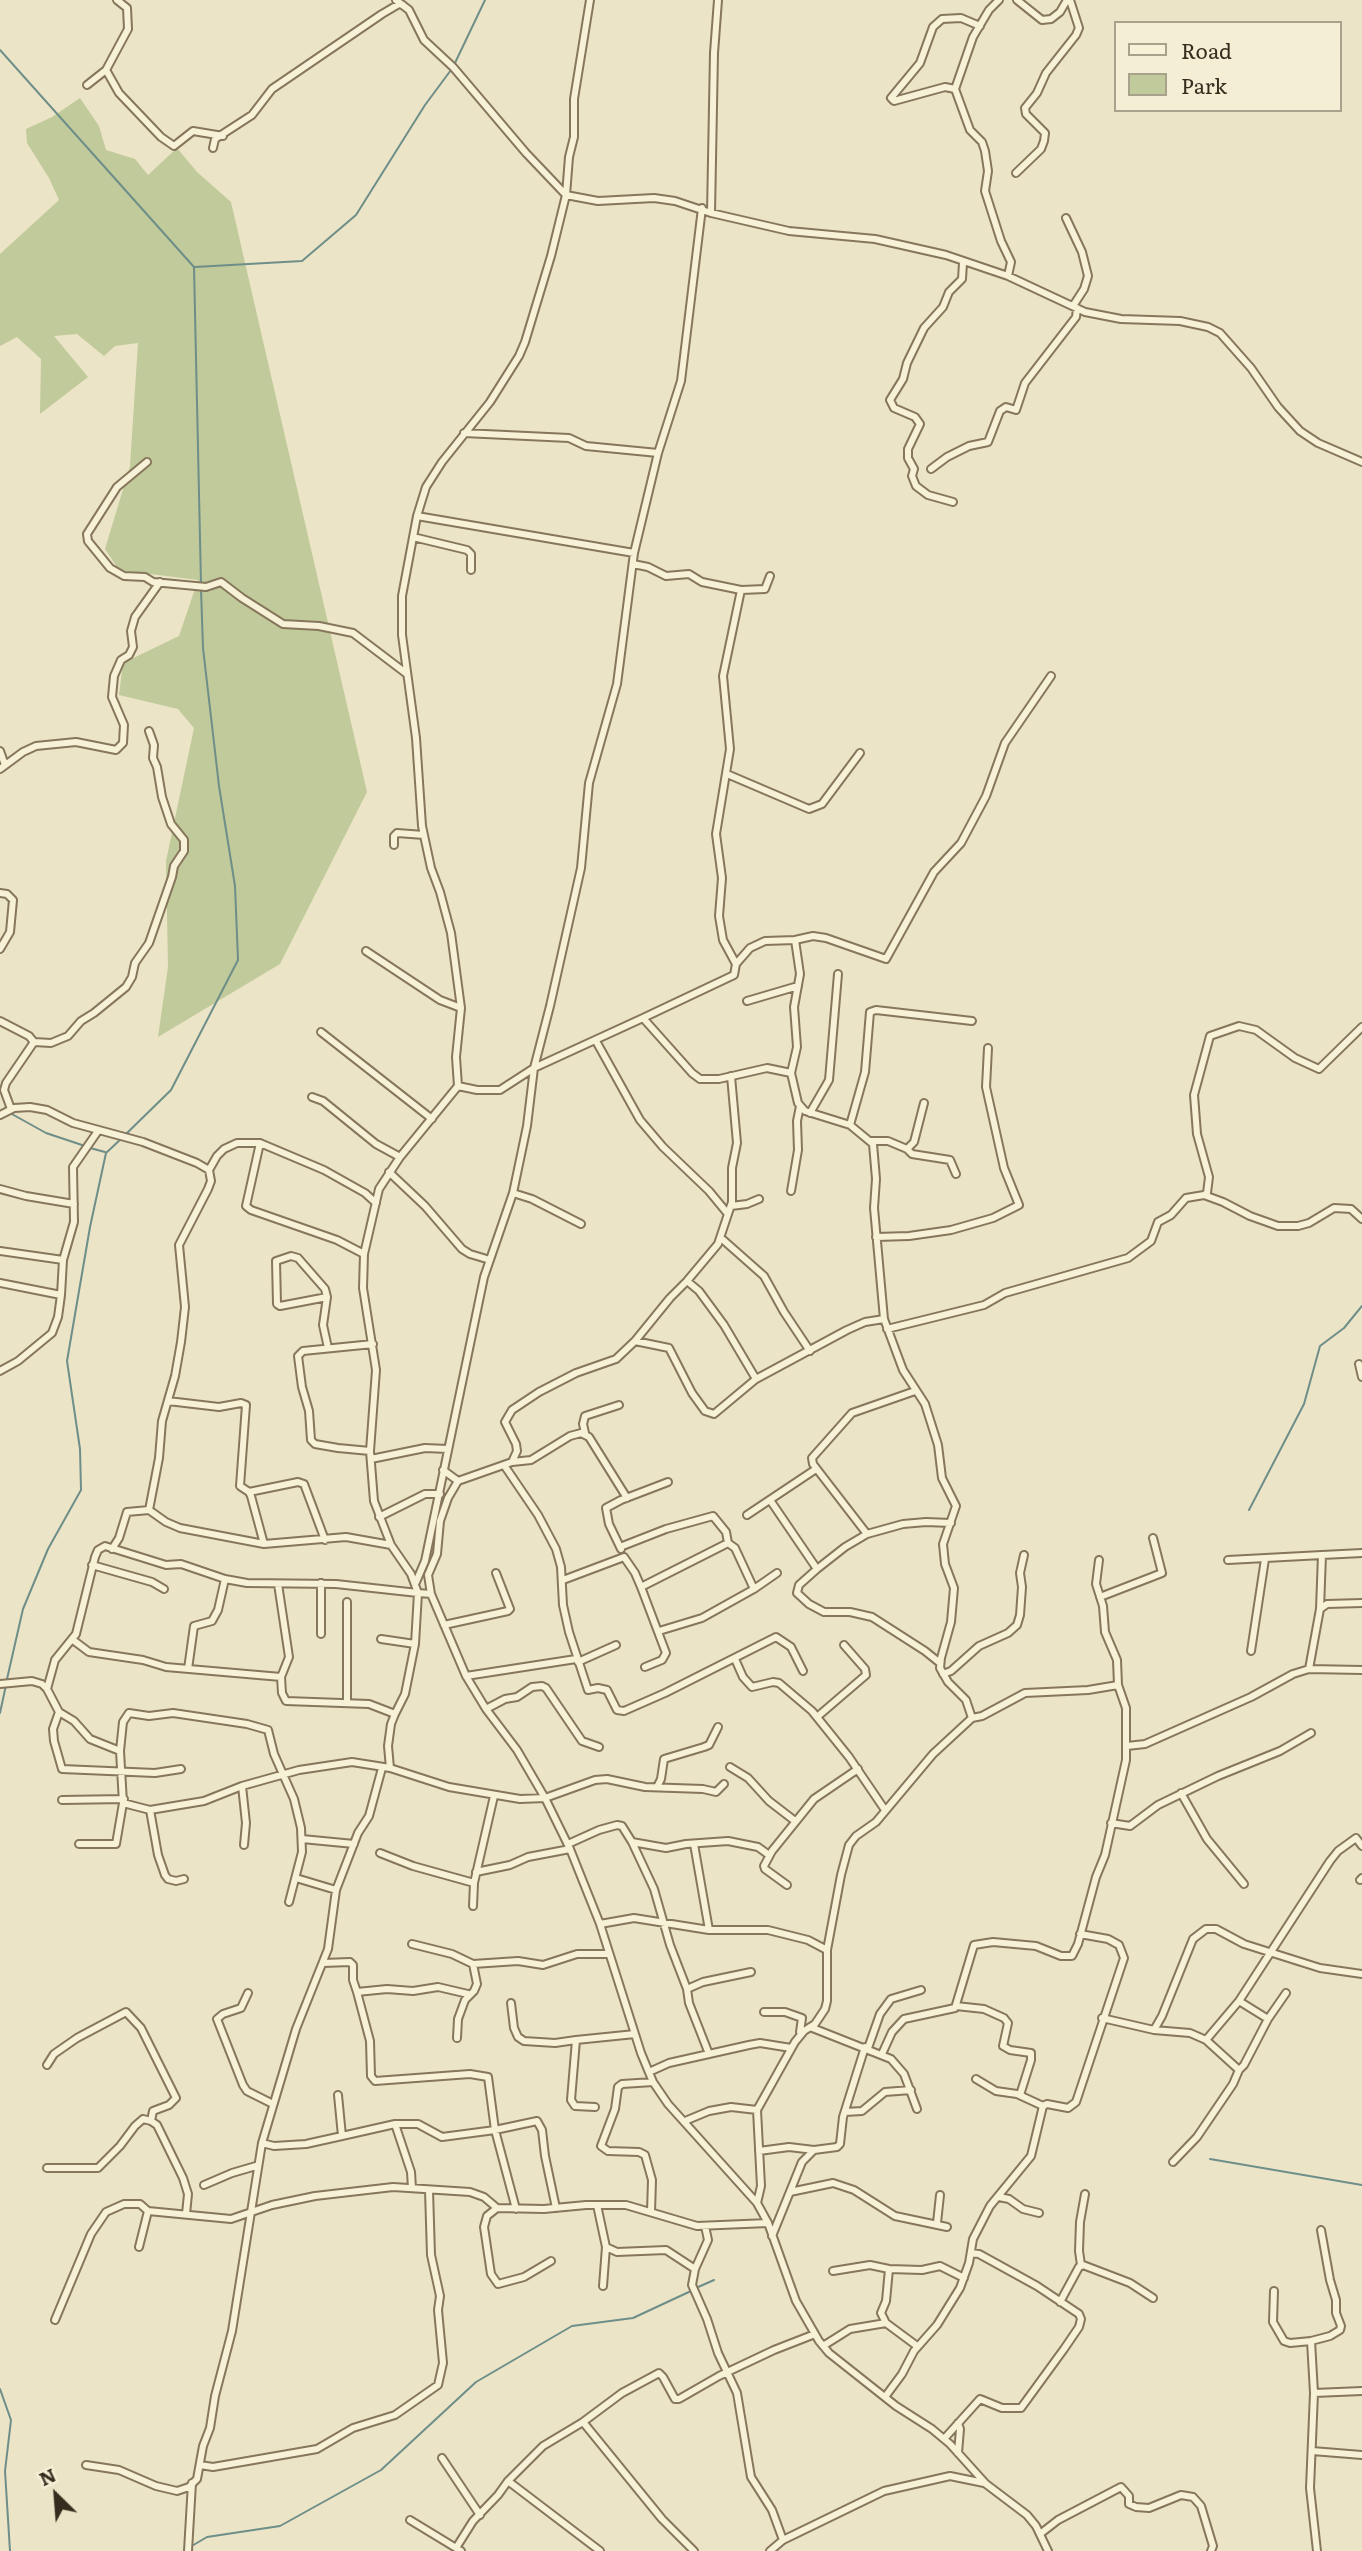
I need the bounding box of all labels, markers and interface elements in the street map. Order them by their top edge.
legend [1114,21,1341,112]
text: Road [1181,34,1232,65]
text: Park [1181,69,1227,100]
north arrow [21,2460,91,2530]
text: N [34,2460,60,2492]

